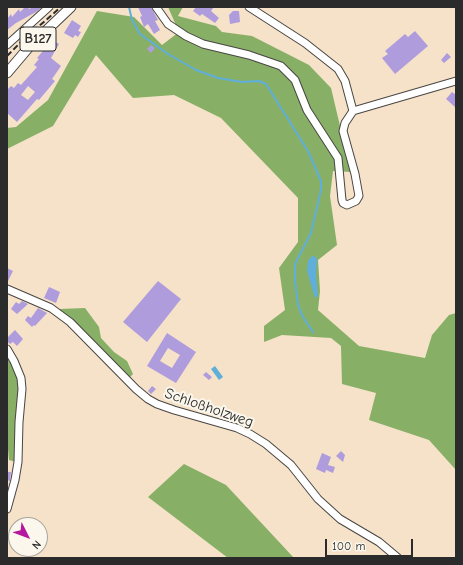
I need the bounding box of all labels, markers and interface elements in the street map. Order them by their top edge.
road number: B127 [20,27,56,51]
street label: Schloßholzweg [162,384,256,432]
north arrow [8,517,48,557]
scale bar [327,531,415,557]
text: N [29,538,44,552]
text: 100 m [332,539,365,553]

